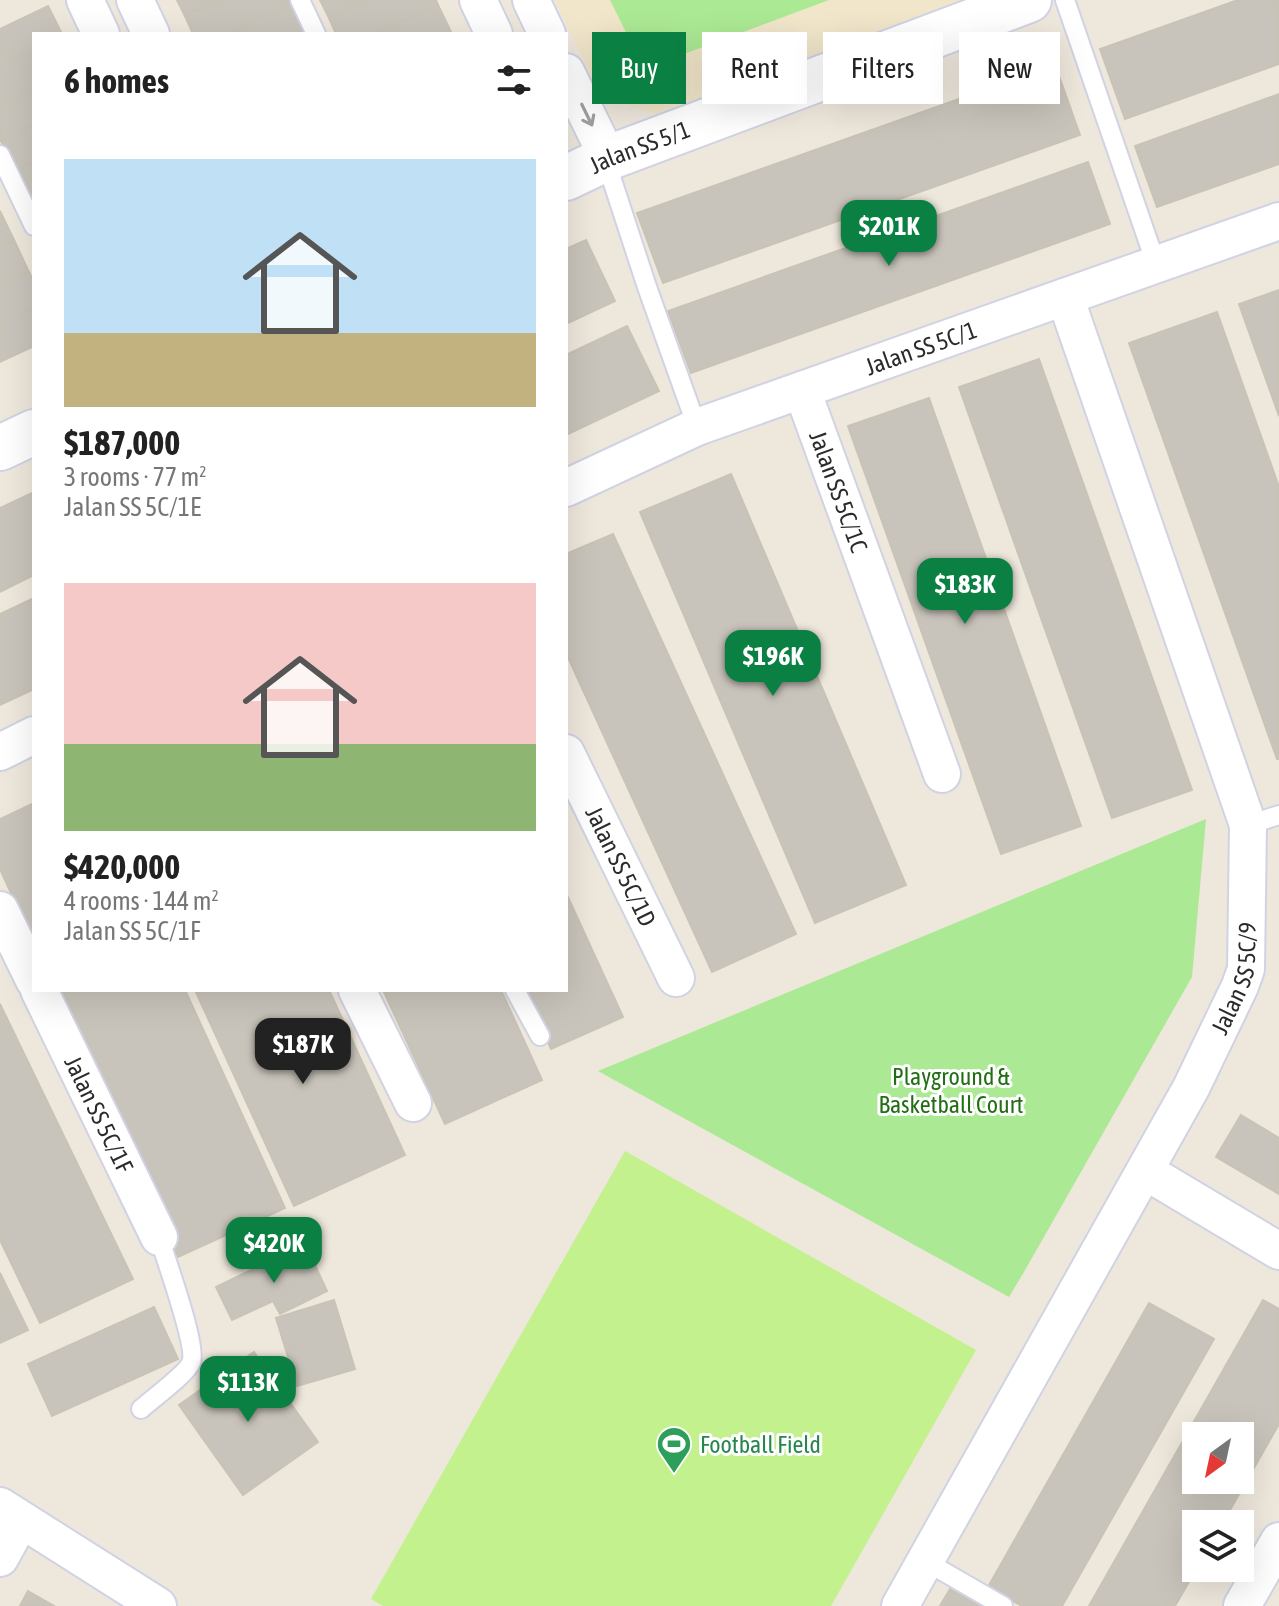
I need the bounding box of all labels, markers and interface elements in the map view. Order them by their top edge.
chip: Buy [592,32,686,104]
chip: Rent [702,32,807,104]
chip: Filters [823,32,943,104]
chip: New [959,32,1060,104]
icon: filters [492,58,536,102]
text: 6 homes [64,61,169,100]
one-way arrow [580,103,595,127]
street label: Jalan SS 5/1 [585,115,693,178]
pin: $201K [833,200,945,268]
icon: home [228,211,372,355]
text: $201K [859,211,919,241]
street label: Jalan SS 5C/1 [862,316,980,380]
text: $187,000 [64,423,180,462]
street label: Jalan SS 5C/1C [805,427,874,556]
text: 3 rooms · 77 m² [64,462,206,492]
text: Jalan SS 5C/1E [64,492,201,522]
pin: $183K [909,558,1021,626]
text: $183K [935,569,995,599]
pin: $196K [717,630,829,698]
icon: home [228,635,372,779]
text: $196K [743,641,803,671]
street label: Jalan SS 5C/1D [581,802,662,930]
text: $420,000 [64,847,180,886]
text: 4 rooms · 144 m² [64,886,219,916]
text: Jalan SS 5C/1F [64,916,200,946]
street label: Jalan SS 5C/9 [1206,922,1260,1038]
pin: $187K [247,1018,359,1086]
text: $187K [273,1029,333,1059]
street label: Jalan SS 5C/1F [60,1052,139,1177]
park label: Playground & Basketball Court [879,1063,1024,1118]
pin: $420K [218,1217,330,1285]
text: $420K [244,1228,304,1258]
pin: $113K [192,1356,304,1424]
text: $113K [218,1367,278,1397]
north arrow [1182,1422,1254,1494]
map controls [1182,1422,1254,1582]
sports icon: Football Field [655,1425,693,1475]
place label: Football Field [700,1431,821,1458]
button: layers [1182,1510,1254,1582]

